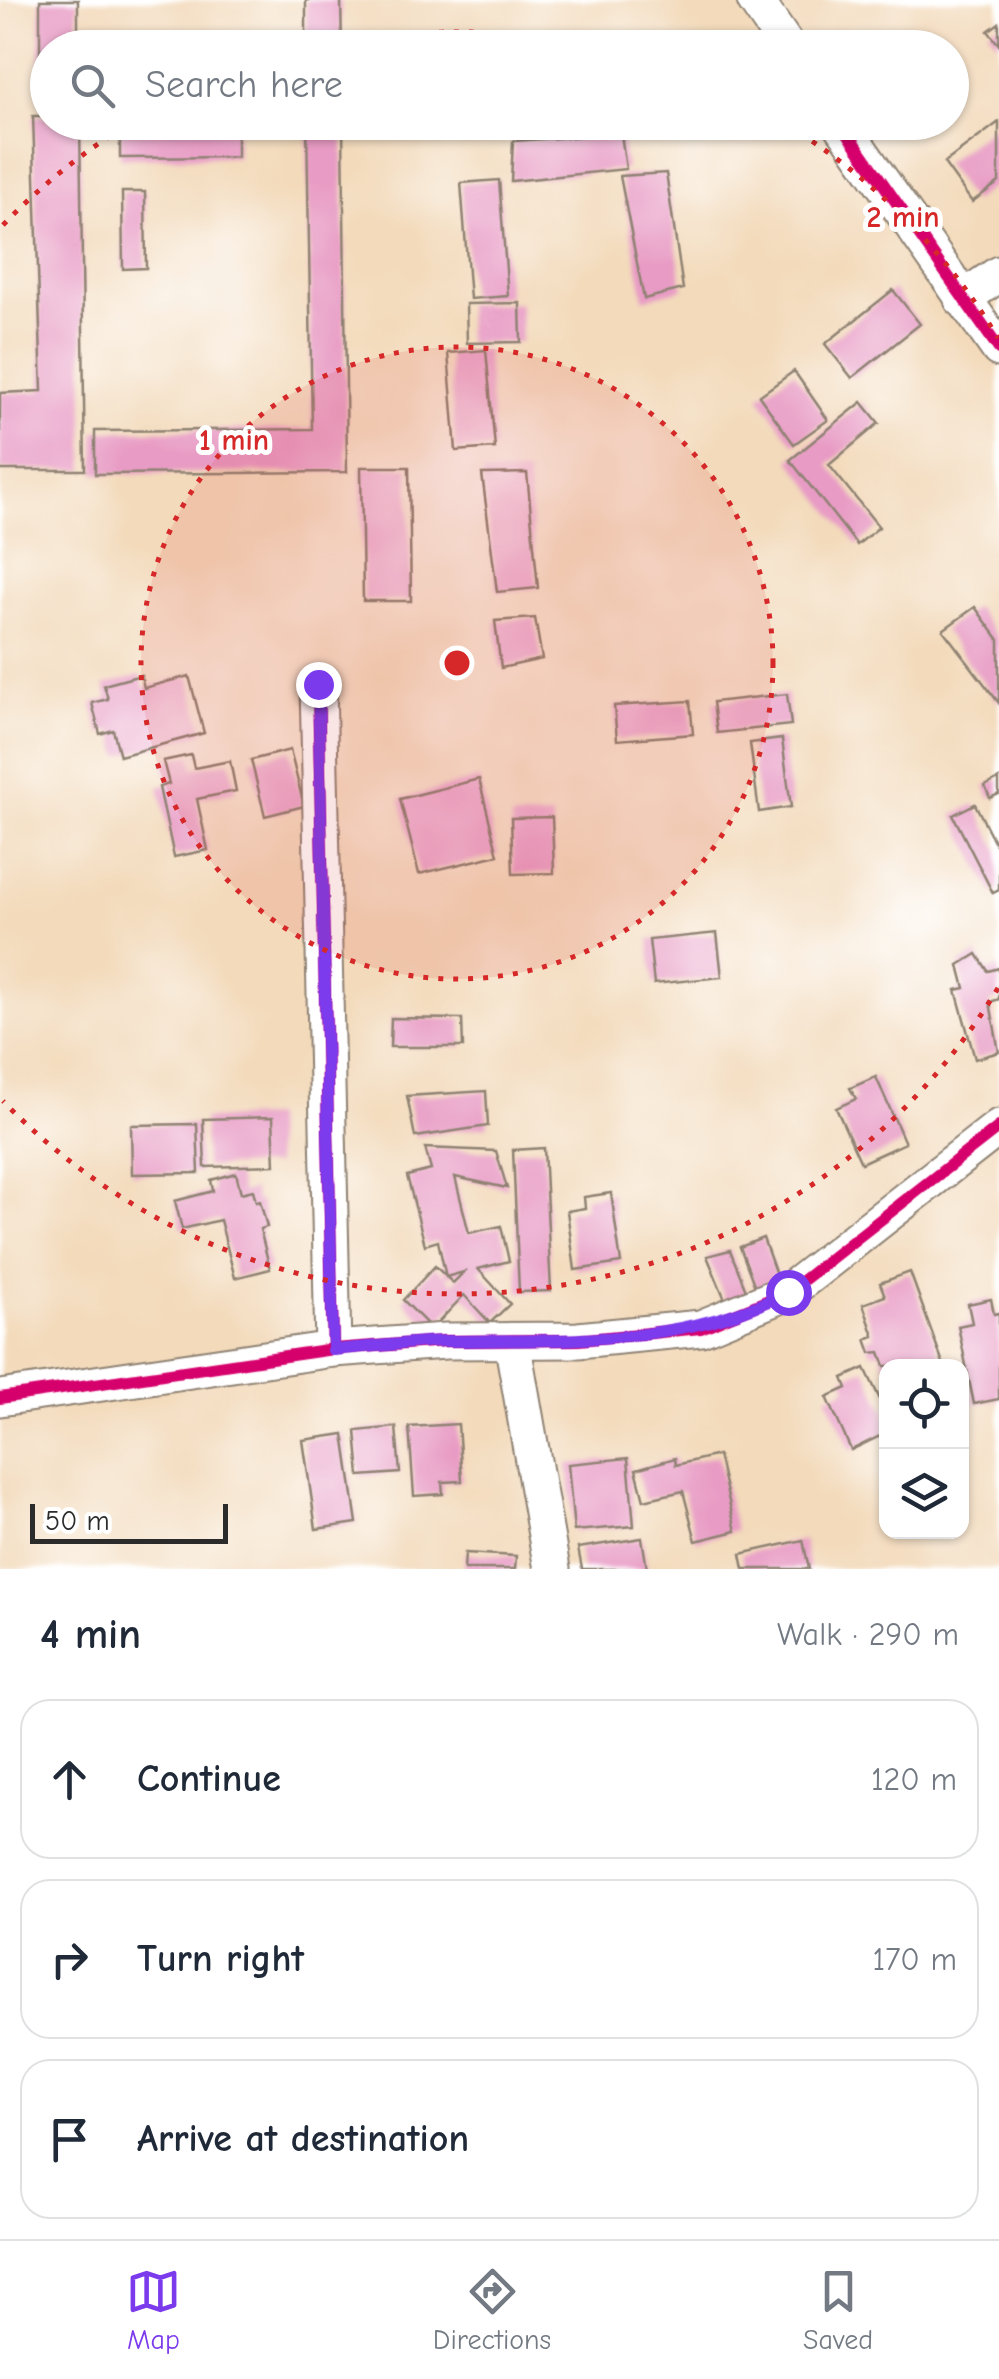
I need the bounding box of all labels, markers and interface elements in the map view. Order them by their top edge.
search box [30,30,969,140]
icon: search [65,58,120,113]
text: Search here [145,63,343,107]
text: 2 min [866,200,940,235]
text: 1 min [199,423,269,458]
centre of rings [439,645,475,681]
route end [296,662,342,708]
route start [766,1270,812,1316]
map controls [879,1359,969,1539]
button: locate [879,1359,969,1449]
button: layers [879,1449,969,1539]
scale bar [30,1499,228,1544]
text: 50 m [45,1505,110,1537]
text: 4 min [40,1610,141,1659]
text: Walk · 290 m [777,1616,959,1653]
icon: ahead [42,1752,97,1807]
text: Continue [137,1757,281,1801]
text: 120 m [871,1761,957,1798]
icon: right [42,1932,97,1987]
text: Turn right [137,1937,304,1981]
text: 170 m [873,1941,957,1978]
icon: arrive [42,2112,97,2167]
text: Arrive at destination [137,2117,469,2161]
tab: Map [126,2264,181,2356]
tab: Directions [433,2264,551,2356]
tab: Saved [803,2264,873,2356]

